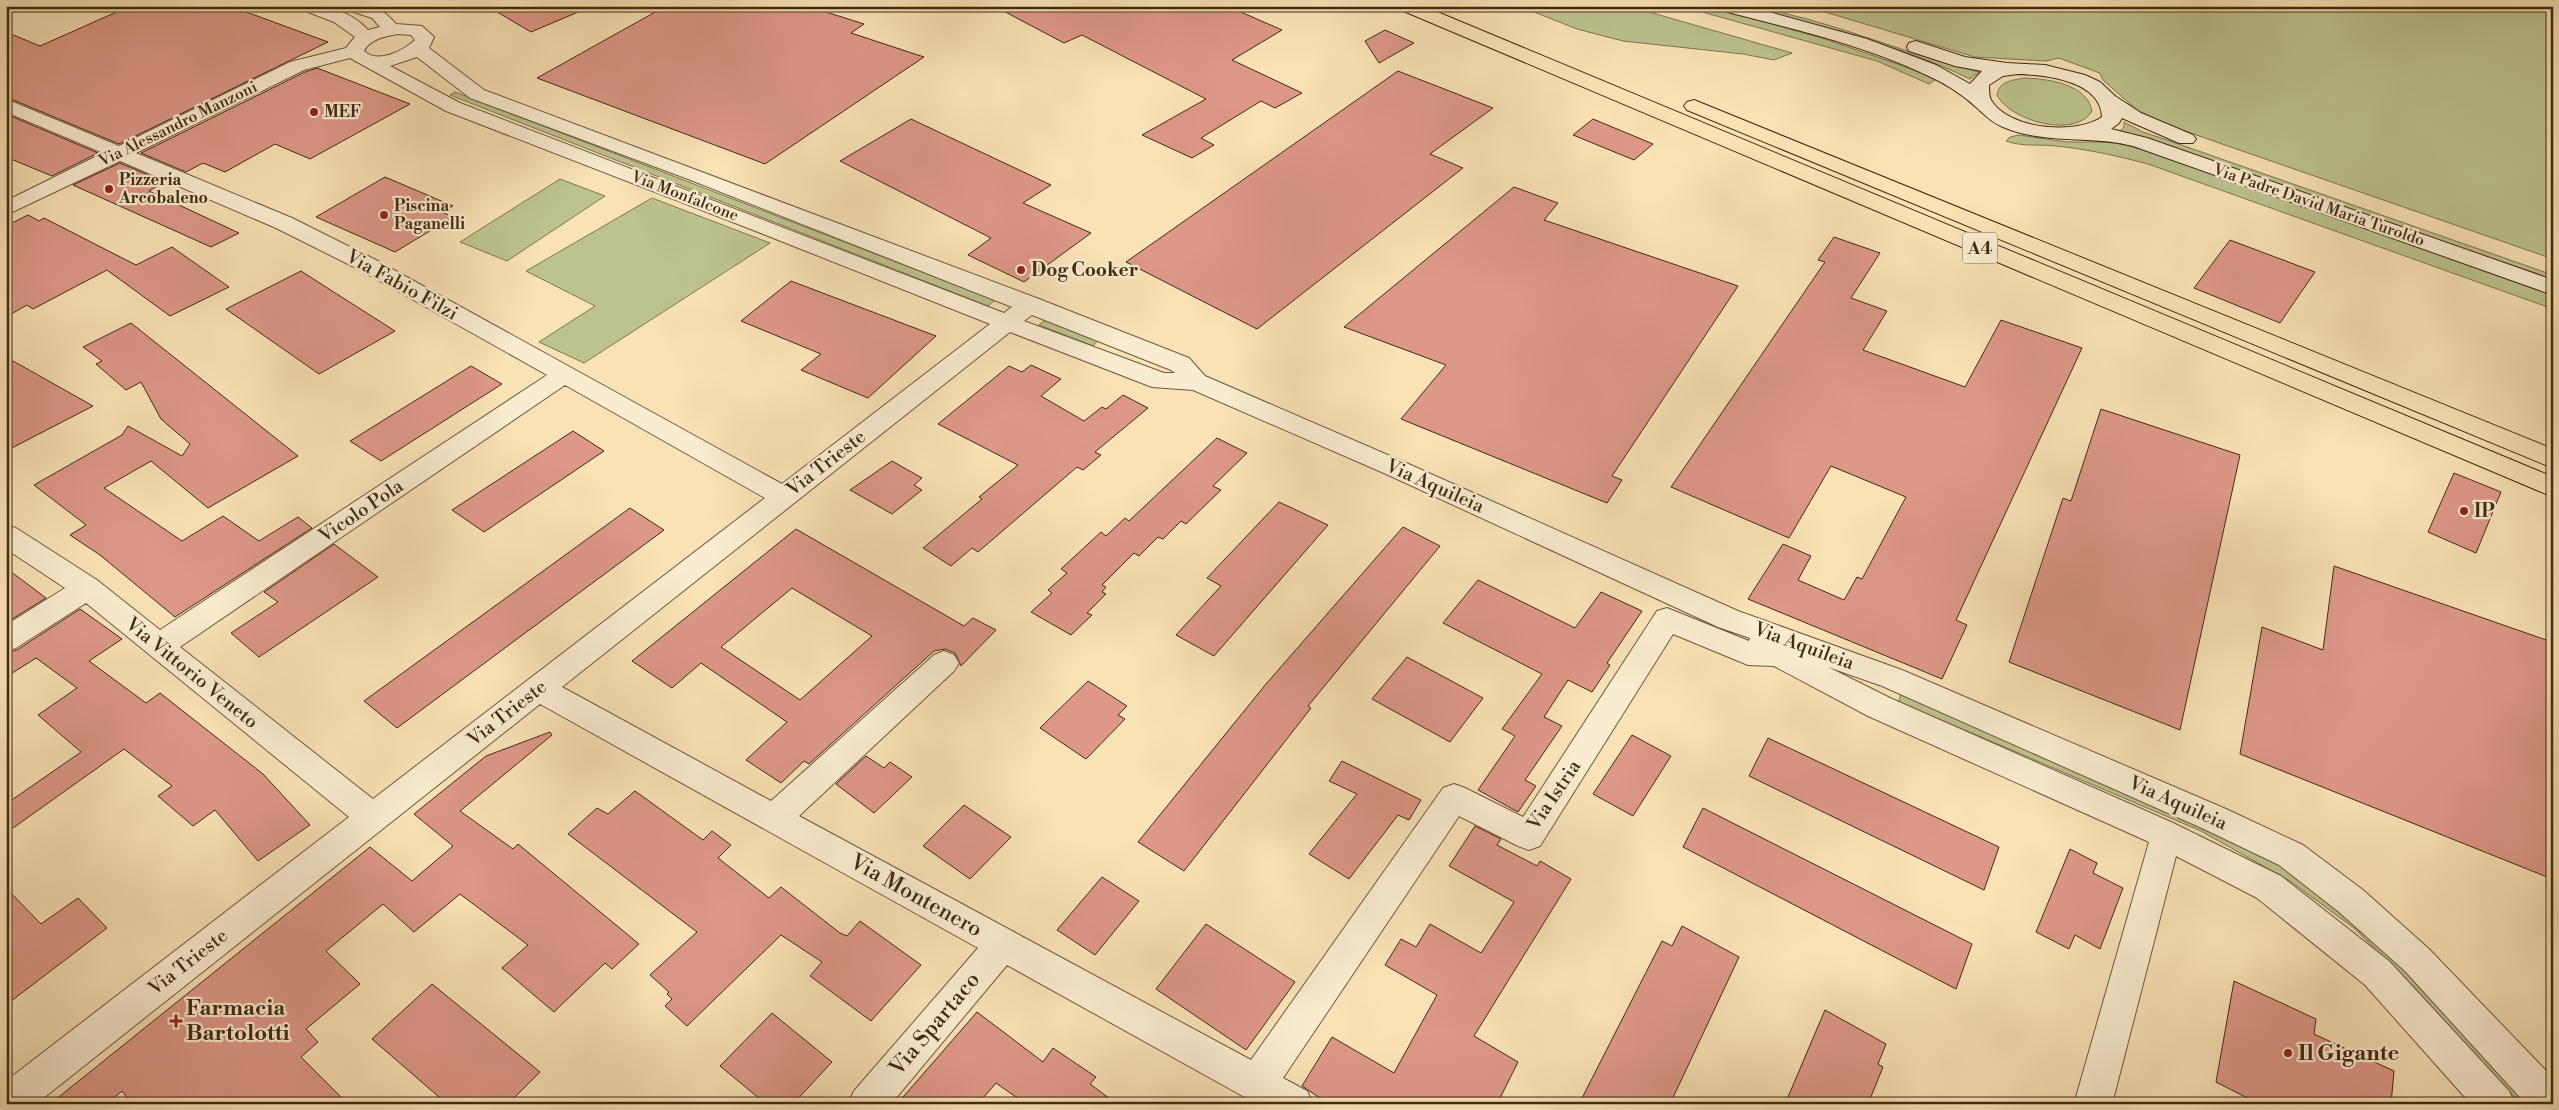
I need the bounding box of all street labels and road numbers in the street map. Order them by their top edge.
street label: Via Alessandro Manzoni [95,77,261,172]
street label: Via Padre David Maria Turoldo [2210,159,2427,251]
street label: Via Monfalcone [628,166,741,226]
road number: A4 [1962,232,1998,264]
street label: Via Fabio Filzi [341,244,462,326]
street label: Via Trieste [781,425,870,502]
street label: Via Aquileia [1381,453,1488,518]
street label: Vicolo Pola [313,474,408,549]
street label: Via Vittorio Veneto [120,611,263,734]
street label: Via Aquileia [1750,616,1858,675]
street label: Via Trieste [462,675,551,752]
street label: Via Istria [1521,755,1586,835]
street label: Via Aquileia [2124,770,2231,835]
street label: Via Montenero [844,848,987,943]
street label: Via Trieste [143,924,232,1001]
street label: Via Spartaco [883,967,986,1082]

